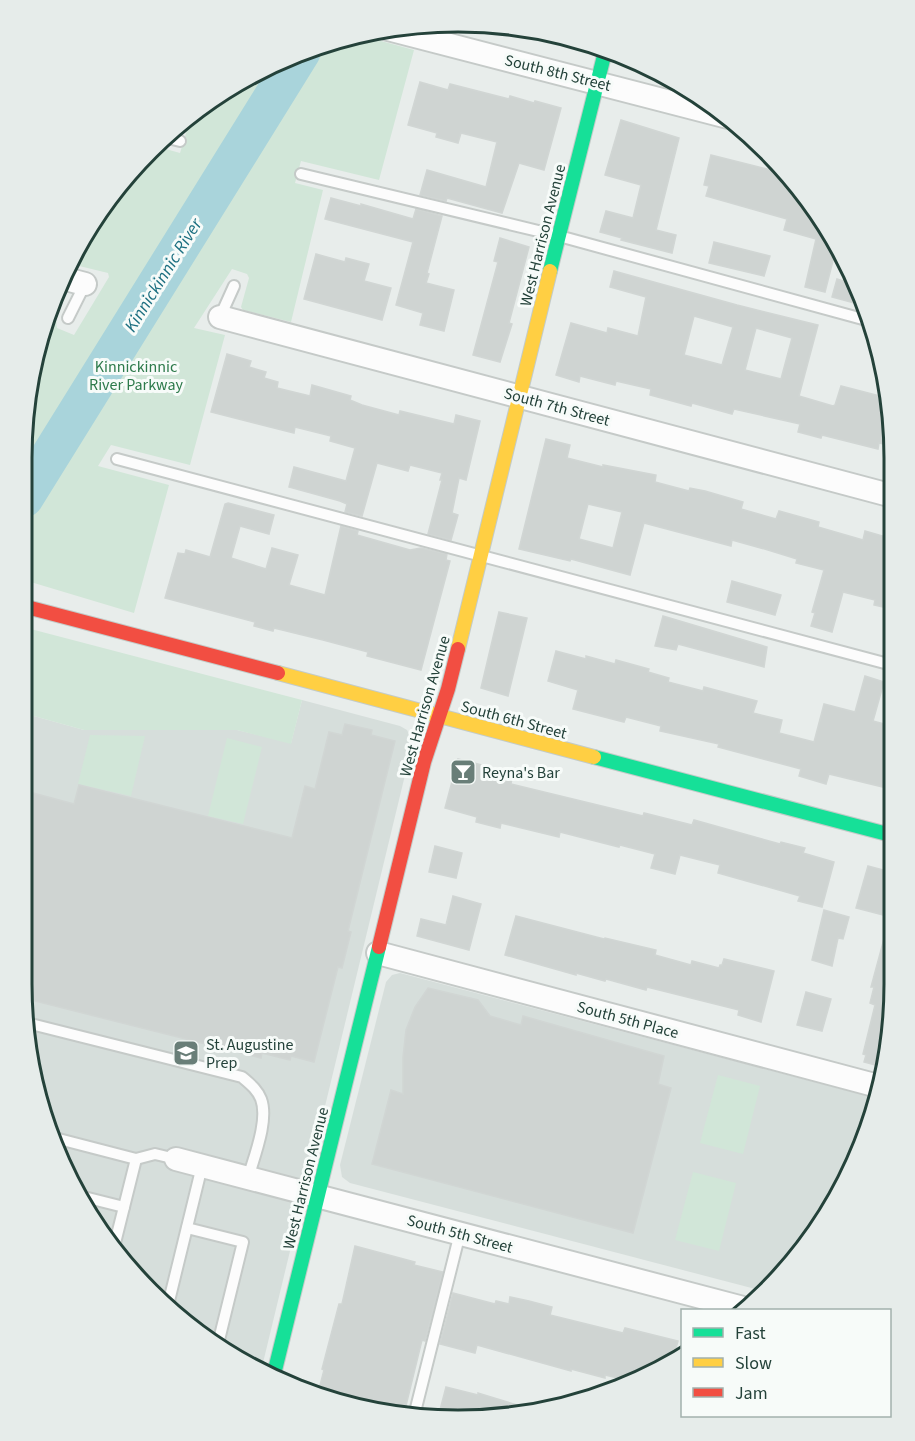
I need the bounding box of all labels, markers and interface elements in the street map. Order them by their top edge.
street label: South 8th Street [502,49,614,97]
street label: West Harrison Avenue [515,162,571,309]
water label: Kinnickinnic River [118,213,209,337]
park label: Kinnickinnic River Parkway [89,356,183,396]
street label: South 7th Street [501,382,613,432]
street label: West Harrison Avenue [394,633,456,779]
street label: South 6th Street [458,695,570,745]
bar icon: Reyna's Bar [448,757,478,787]
place label: Reyna's Bar [482,762,560,784]
street label: South 5th Place [574,996,681,1044]
place label: St. Augustine Prep [206,1034,293,1074]
school or university icon: St. Augustine Prep [171,1038,201,1068]
street label: West Harrison Avenue [278,1105,334,1252]
street label: South 5th Street [404,1209,516,1259]
legend [681,1309,891,1417]
text: Fast [735,1321,766,1346]
text: Slow [735,1351,772,1376]
text: Jam [735,1381,768,1406]

